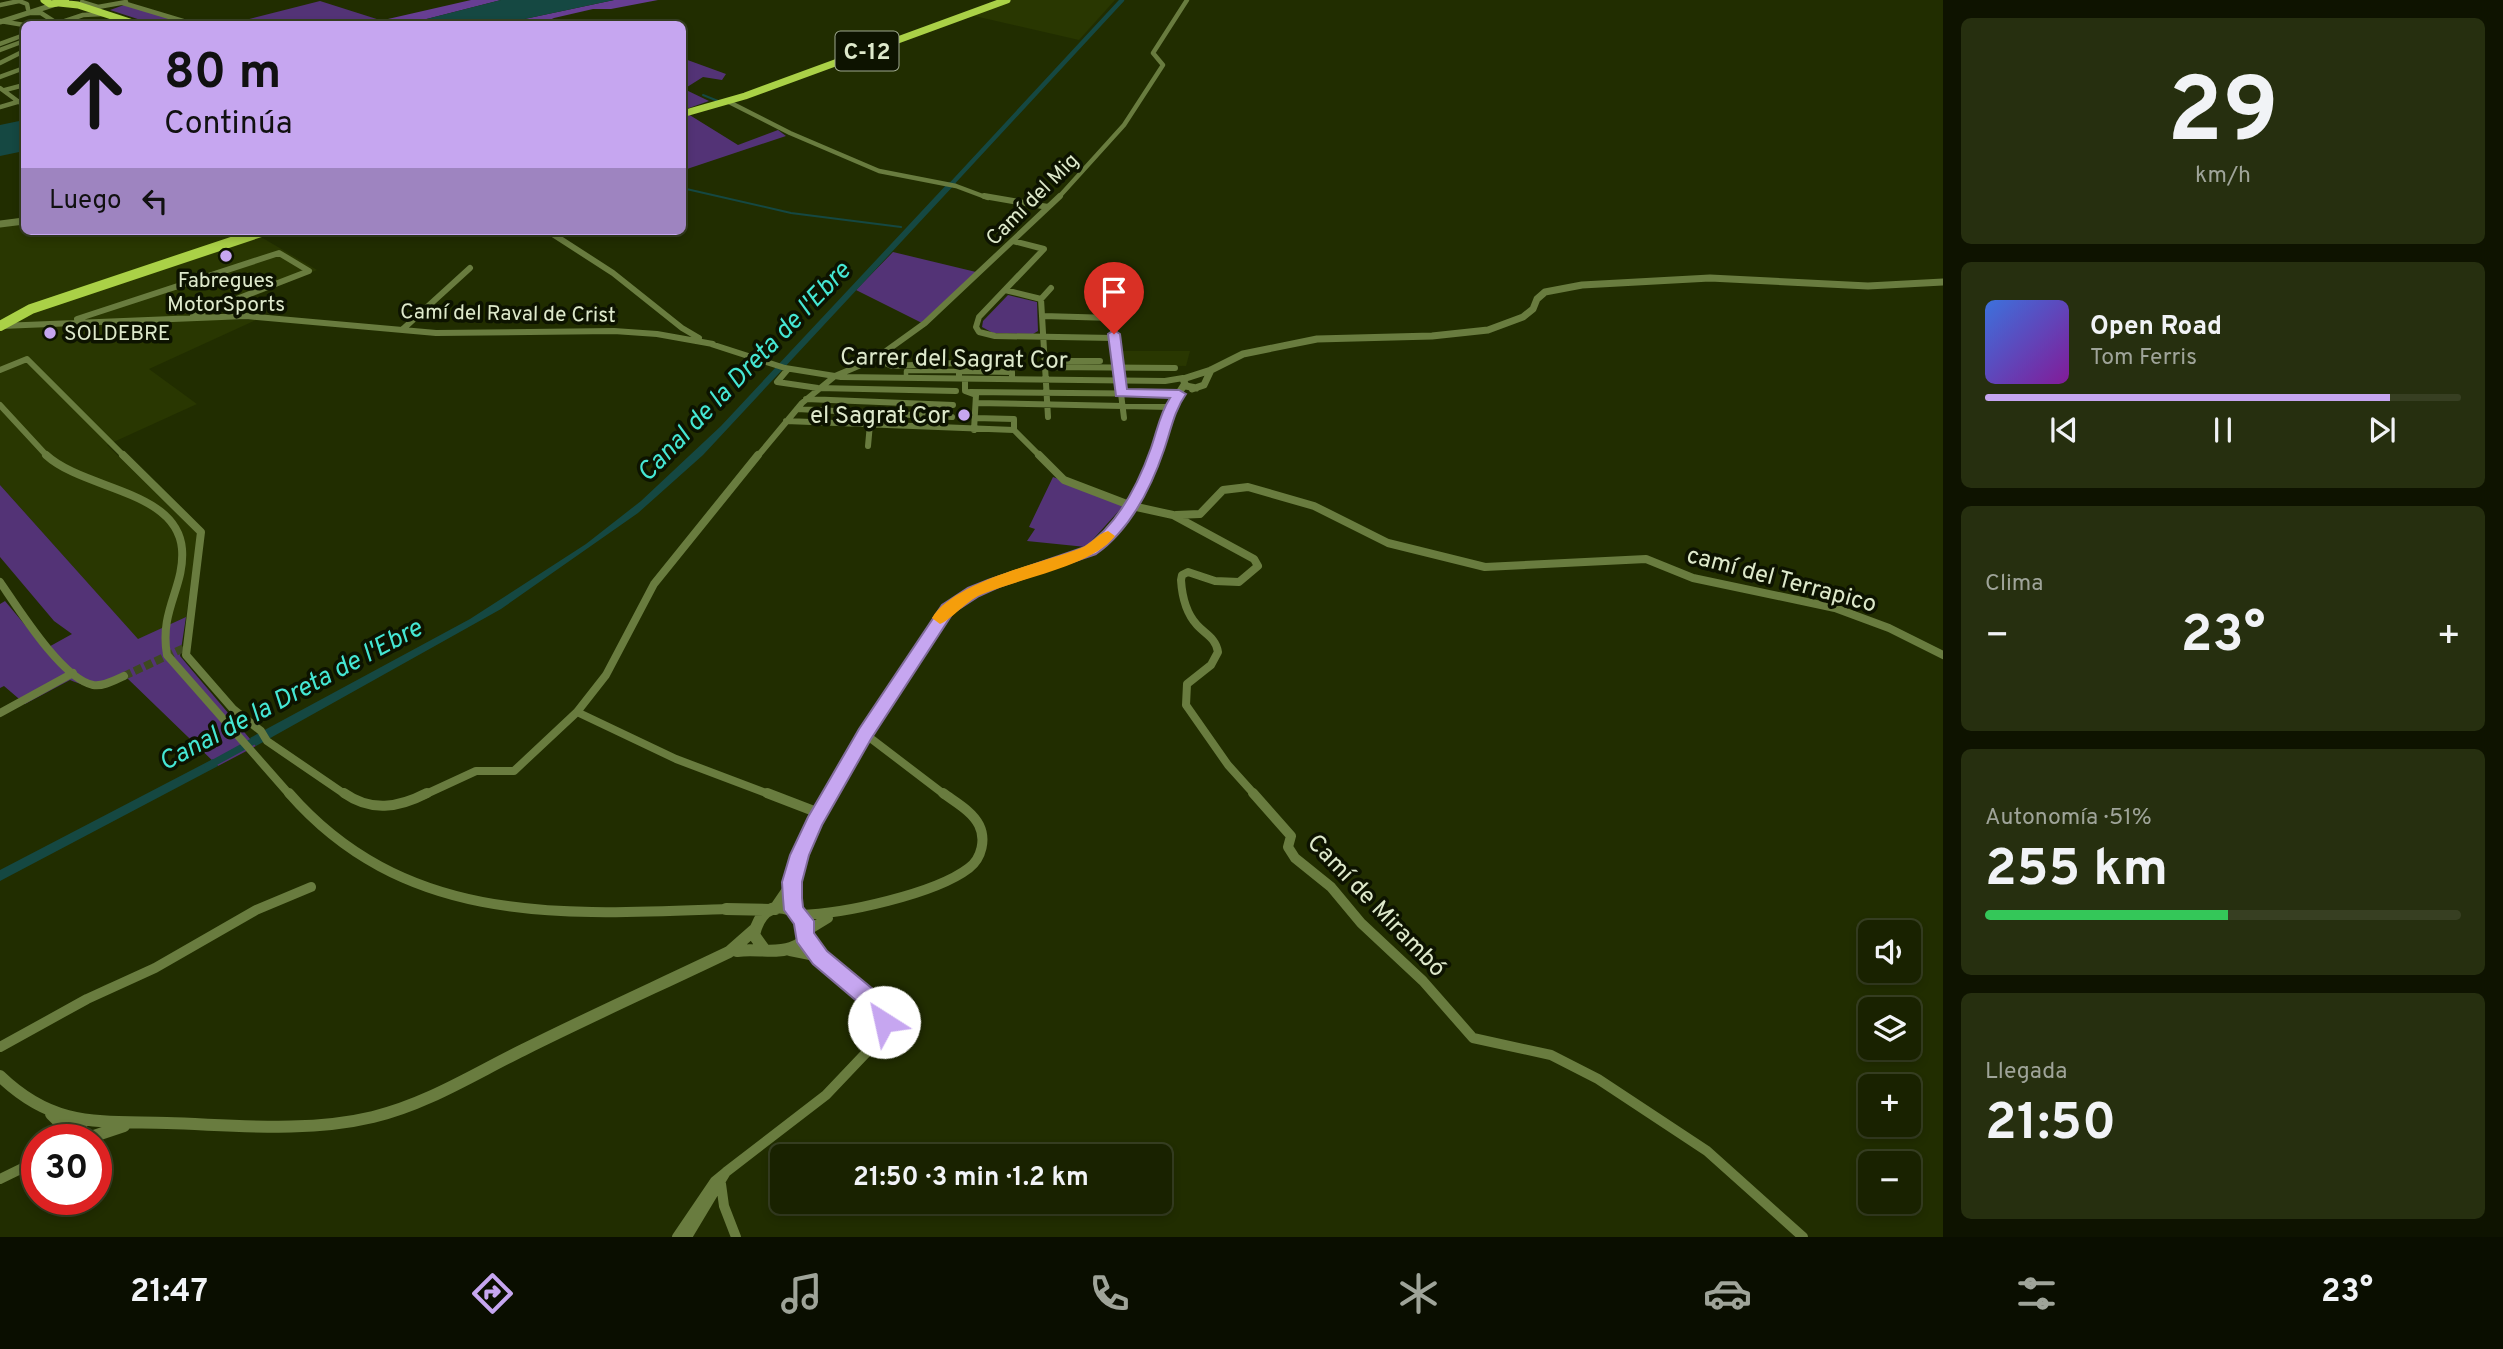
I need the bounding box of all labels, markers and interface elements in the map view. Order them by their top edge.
road number: C-12 [836,32,898,70]
text: 80 m [164,44,281,106]
icon: ahead [49,49,140,140]
text: 29 [2167,59,2279,174]
text: Continúa [164,105,293,145]
street label: Camí del Mig [981,148,1085,252]
text: km/h [2195,162,2251,191]
icon: left [136,182,174,220]
text: Luego [49,185,122,218]
marker: Fabregues MotorSports [218,248,234,264]
water label: Canal de la Dreta de l'Ebre [631,255,859,490]
pin [1084,262,1144,334]
place label: Fabregues MotorSports [167,268,285,319]
icon: arrive [1095,273,1133,311]
street label: Camí del Raval de Crist [400,299,616,330]
text: Open Road [2090,311,2222,344]
place label: SOLDEBRE [64,321,170,348]
marker: SOLDEBRE [42,325,58,341]
street label: Carrer del Sagrat Cor [840,343,1068,377]
text: Tom Ferris [2090,344,2197,373]
place label: el Sagrat Cor [810,402,950,432]
marker: el Sagrat Cor [956,407,972,423]
icon: previous [2045,411,2083,449]
icon: pause [2204,411,2242,449]
icon: next [2363,411,2401,449]
street label: camí del Terrapico [1683,541,1880,621]
text: Clima [1985,570,2043,599]
text: 23° [2181,604,2265,670]
water label: Canal de la Dreta de l'Ebre [154,612,429,780]
text: − [1985,613,2010,662]
text: + [2436,613,2461,662]
text: Autonomía · 51% [1985,804,2152,833]
street label: Camí de Mirambó [1300,829,1451,984]
text: 255 km [1985,838,2168,904]
map controls [1858,920,1921,1214]
button: sound [1858,920,1921,983]
position arrow [847,985,921,1059]
button: layers [1858,997,1921,1060]
text: Llegada [1985,1058,2067,1087]
button: + [1858,1074,1921,1137]
text: 21:50 [1985,1092,2116,1158]
speed limit sign: 30 [21,1124,112,1215]
button: − [1858,1151,1921,1214]
text: 21:50 · 3 min · 1.2 km [853,1162,1089,1195]
icon: directions [468,1269,517,1318]
icon: music [777,1269,826,1318]
icon: phone [1085,1269,1134,1318]
icon: climate [1394,1269,1443,1318]
icon: car [1703,1269,1752,1318]
icon: filters [2012,1269,2061,1318]
text: 21:47 [130,1273,208,1313]
text: 23° [2321,1273,2373,1313]

